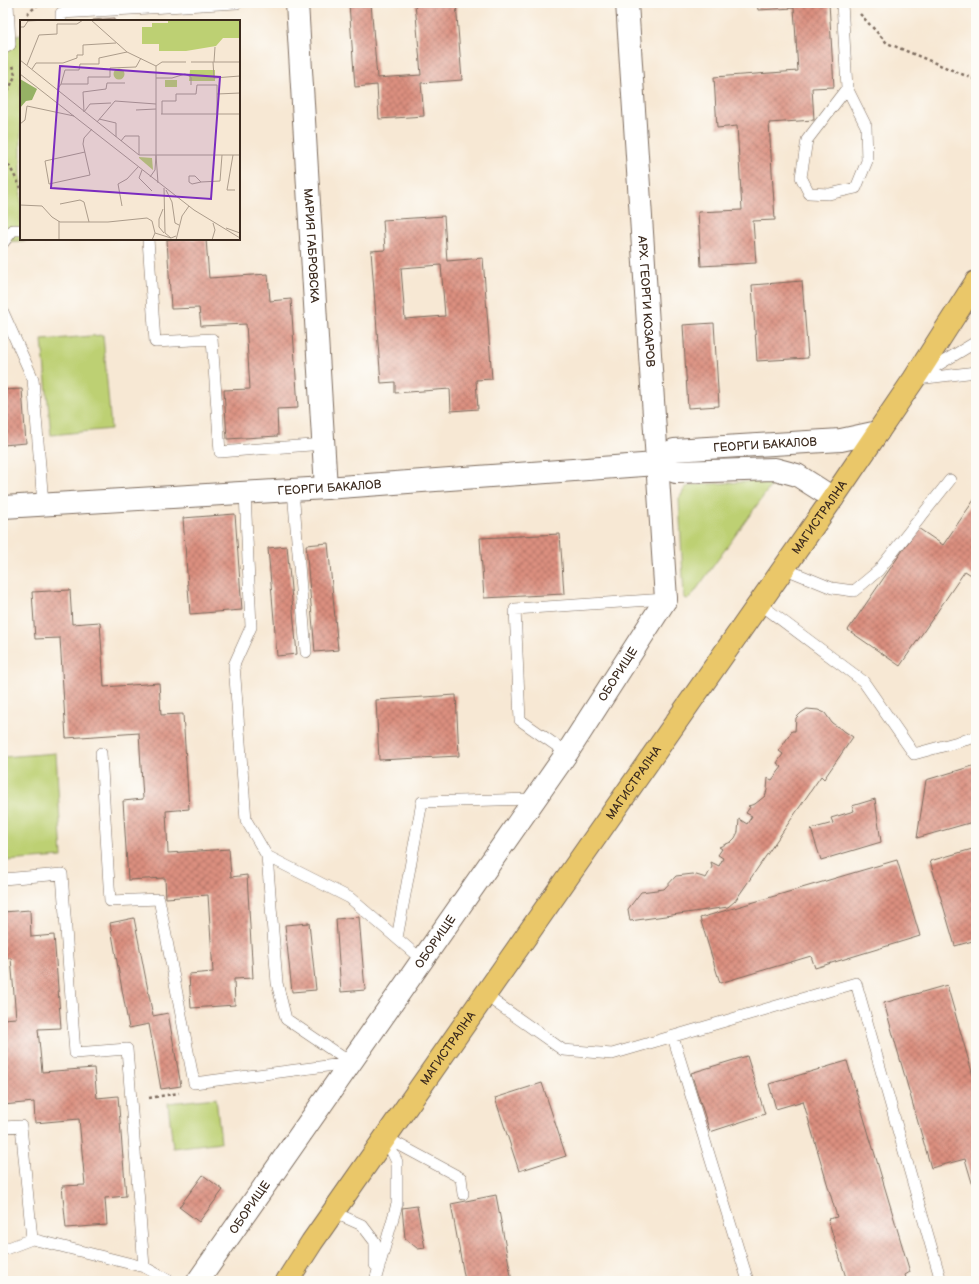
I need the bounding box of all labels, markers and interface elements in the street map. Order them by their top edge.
inset map [20,20,240,240]
street label: МАРИЯ ГАБРОВСКА [300,188,322,304]
street label: АРХ. ГЕОРГИ КОЗАРОВ [634,234,658,368]
street label: ГЕОРГИ БАКАЛОВ [713,434,818,456]
street label: ГЕОРГИ БАКАЛОВ [277,477,382,499]
street label: МАГИСТРАЛНА [789,477,851,557]
street label: ОБОРИЩЕ [595,644,641,704]
street label: МАГИСТРАЛНА [603,743,665,823]
street label: ОБОРИЩЕ [412,912,459,971]
street label: МАГИСТРАЛНА [417,1008,480,1088]
street label: ОБОРИЩЕ [226,1178,274,1237]

